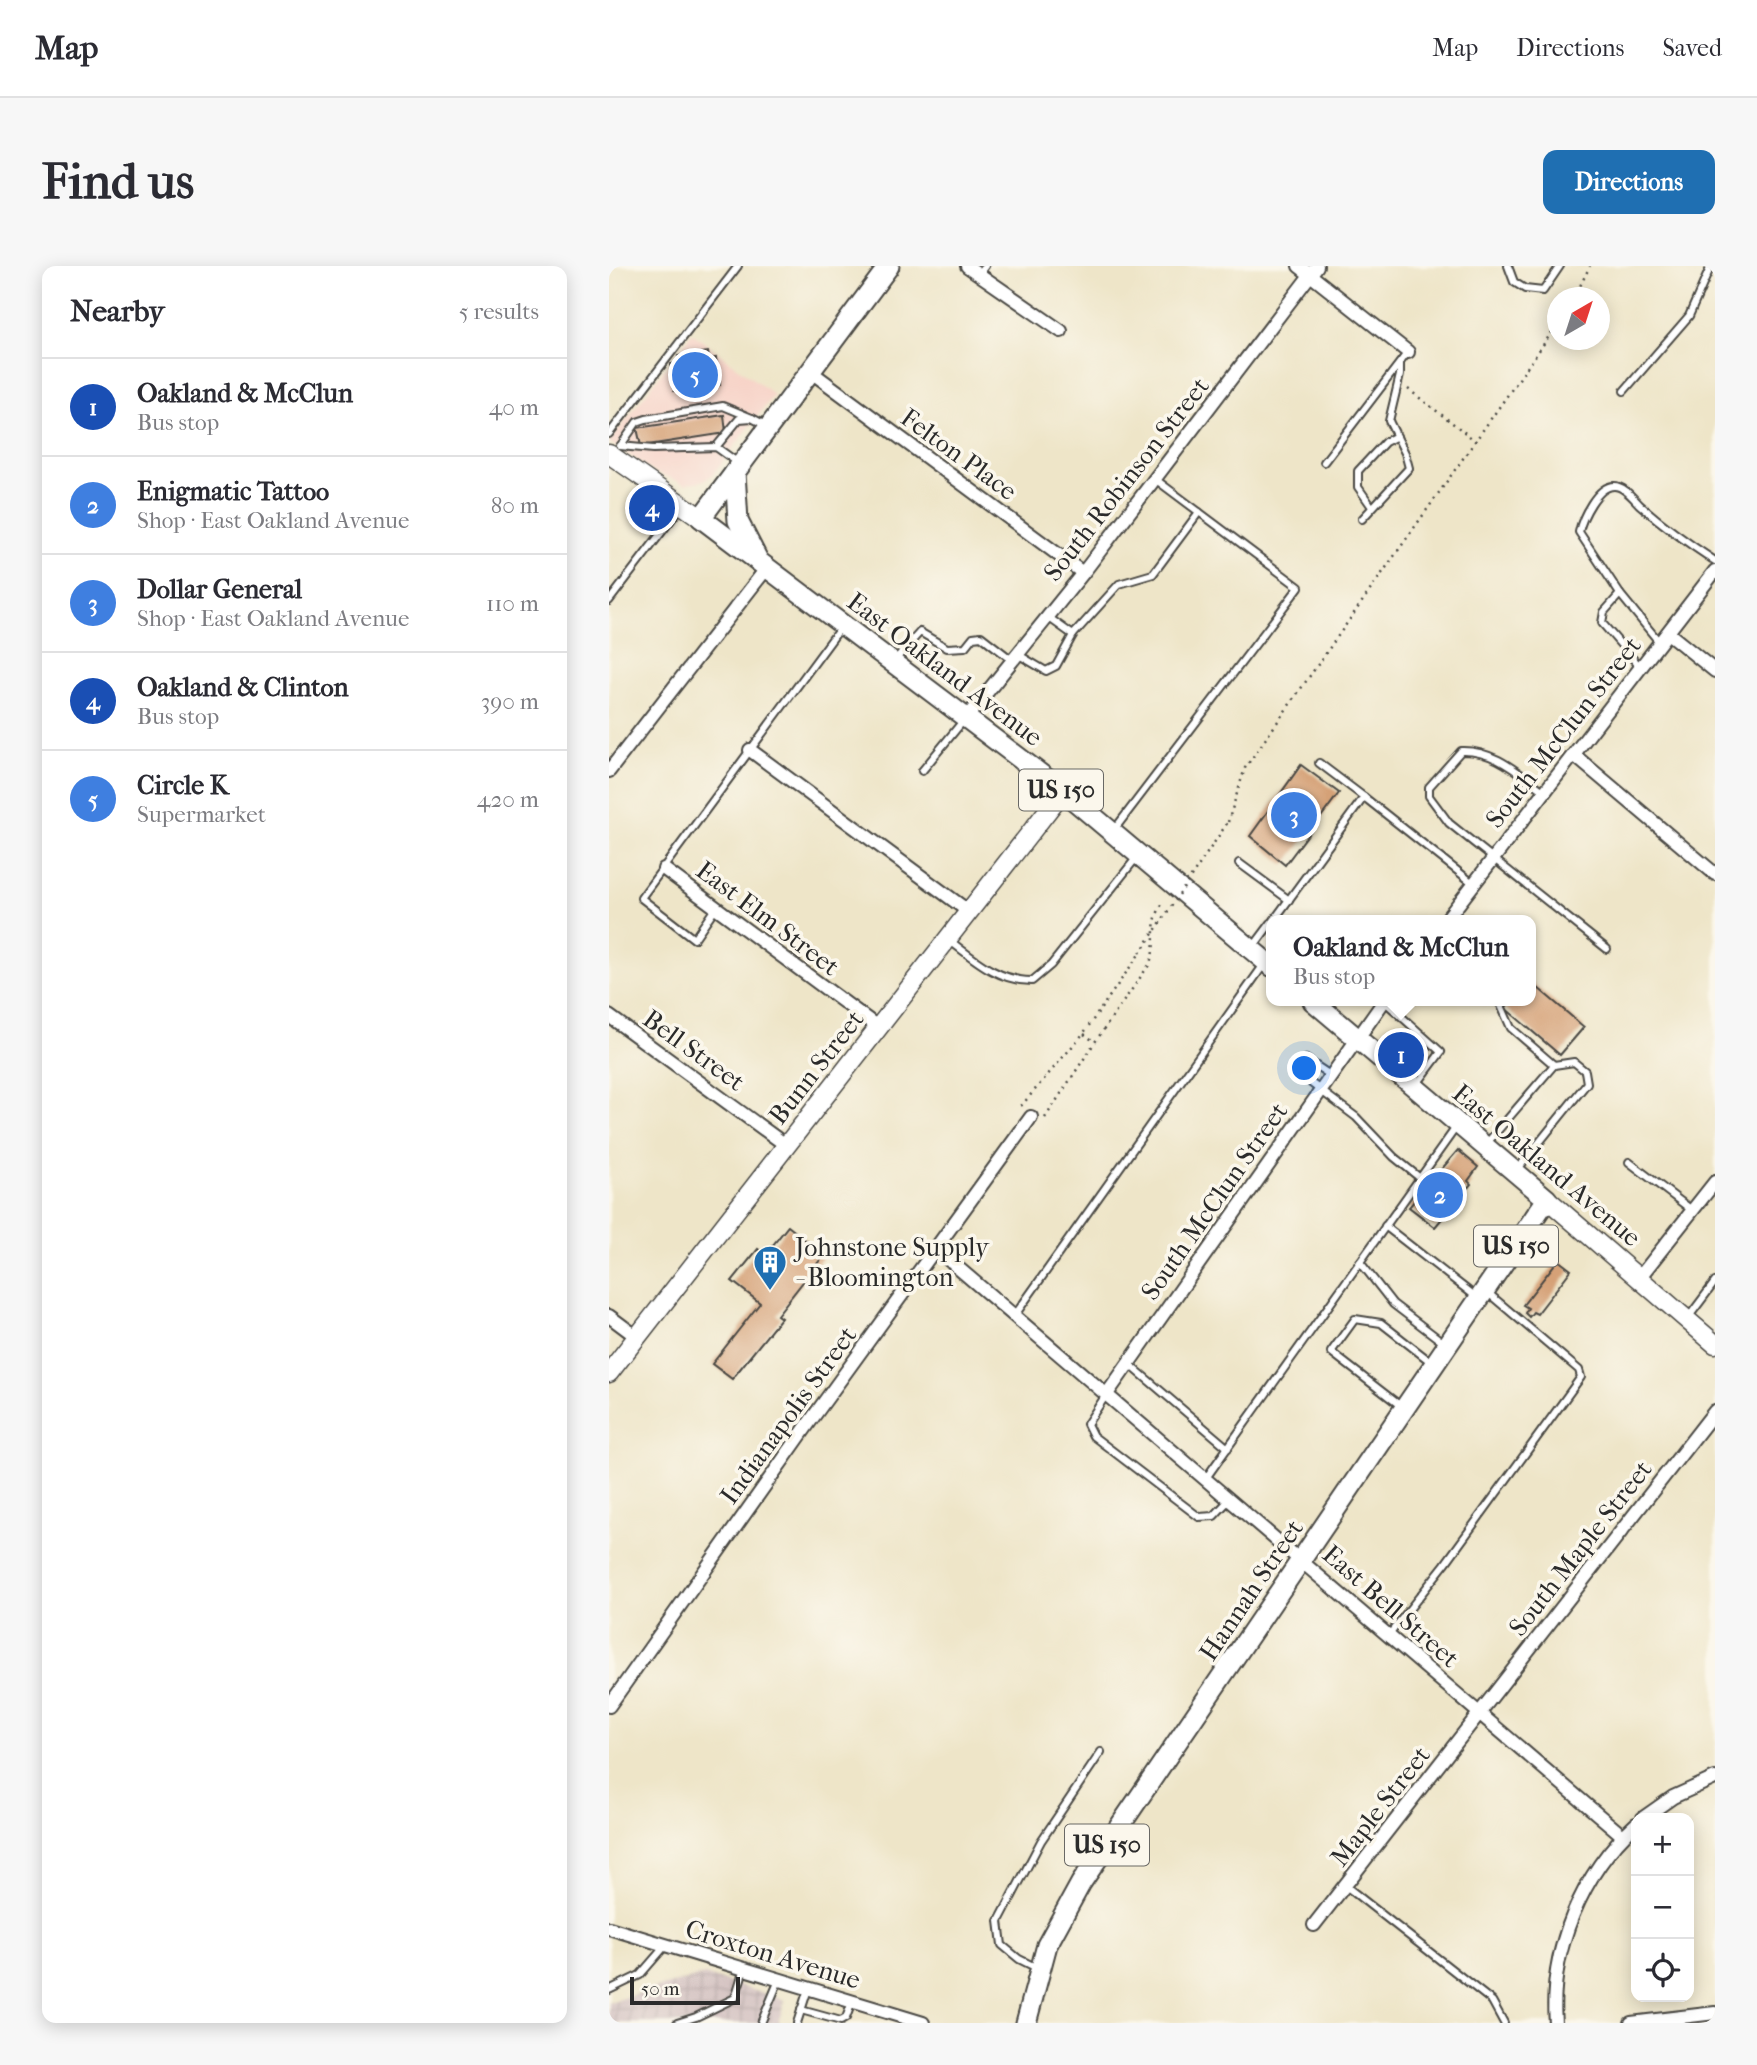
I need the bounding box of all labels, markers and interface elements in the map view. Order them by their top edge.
text: Map [35,29,98,68]
text: Map [1432,34,1478,62]
text: Directions [1516,34,1624,62]
text: Saved [1662,34,1722,62]
button: Directions [1543,150,1715,214]
text: Find us [42,153,194,211]
north arrow [1547,287,1610,350]
text: Nearby [70,294,165,329]
text: 5 results [459,298,539,325]
pin: 5 [672,349,718,401]
street label: South Robinson Street [1037,371,1216,587]
text: Oakland & McClun [137,378,353,409]
text: 1 [89,394,97,421]
text: 40 m [489,394,539,421]
street label: Felton Place [895,402,1023,507]
text: Bus stop [137,409,219,436]
text: Enigmatic Tattoo [137,476,329,507]
pin: 4 [629,482,675,534]
text: 2 [87,492,99,519]
text: 80 m [491,492,539,519]
text: Shop · East Oakland Avenue [137,507,409,534]
text: Dollar General [137,574,302,605]
street label: East Oakland Avenue [841,586,1048,753]
text: 3 [88,590,98,617]
text: 110 m [486,590,539,617]
text: Shop · East Oakland Avenue [137,605,409,632]
street label: South McClun Street [1479,630,1648,834]
text: Oakland & Clinton [137,672,349,703]
text: 4 [86,688,100,715]
text: 390 m [481,688,539,715]
text: Bus stop [137,703,219,730]
text: Circle K [137,770,229,801]
road number: US 150 [1019,770,1103,810]
text: 5 [88,786,98,813]
text: 420 m [477,786,539,813]
pin: 3 [1271,789,1317,841]
text: Supermarket [137,801,266,828]
street label: East Elm Street [690,854,846,983]
popup [1266,915,1536,1006]
text: Oakland & McClun [1293,932,1509,963]
text: Bus stop [1293,963,1375,990]
street label: Bell Street [637,1003,751,1098]
street label: Bunn Street [762,1004,871,1130]
pin: 1 [1378,1029,1424,1081]
your location [1287,1051,1321,1085]
street label: East Oakland Avenue [1446,1078,1647,1253]
street label: South McClun Street [1135,1096,1295,1306]
pin: 2 [1417,1169,1463,1221]
road number: US 150 [1474,1226,1558,1266]
place label: Johnstone Supply - Bloomington [793,1232,990,1293]
building icon: Johnstone Supply - Bloomington [751,1243,789,1292]
street label: Indianapolis Street [714,1320,864,1510]
street label: South Maple Street [1502,1454,1659,1642]
street label: Hannah Street [1193,1513,1310,1667]
street label: East Bell Street [1316,1539,1466,1675]
street label: Maple Street [1324,1740,1437,1872]
map controls [1631,1813,1694,2002]
button: + [1631,1813,1694,1876]
road number: US 150 [1065,1825,1149,1866]
button: − [1631,1876,1694,1939]
street label: Croxton Avenue [682,1913,864,1996]
button: locate [1631,1939,1694,2002]
scale bar [630,1974,740,2006]
text: 50 m [641,1978,680,2000]

